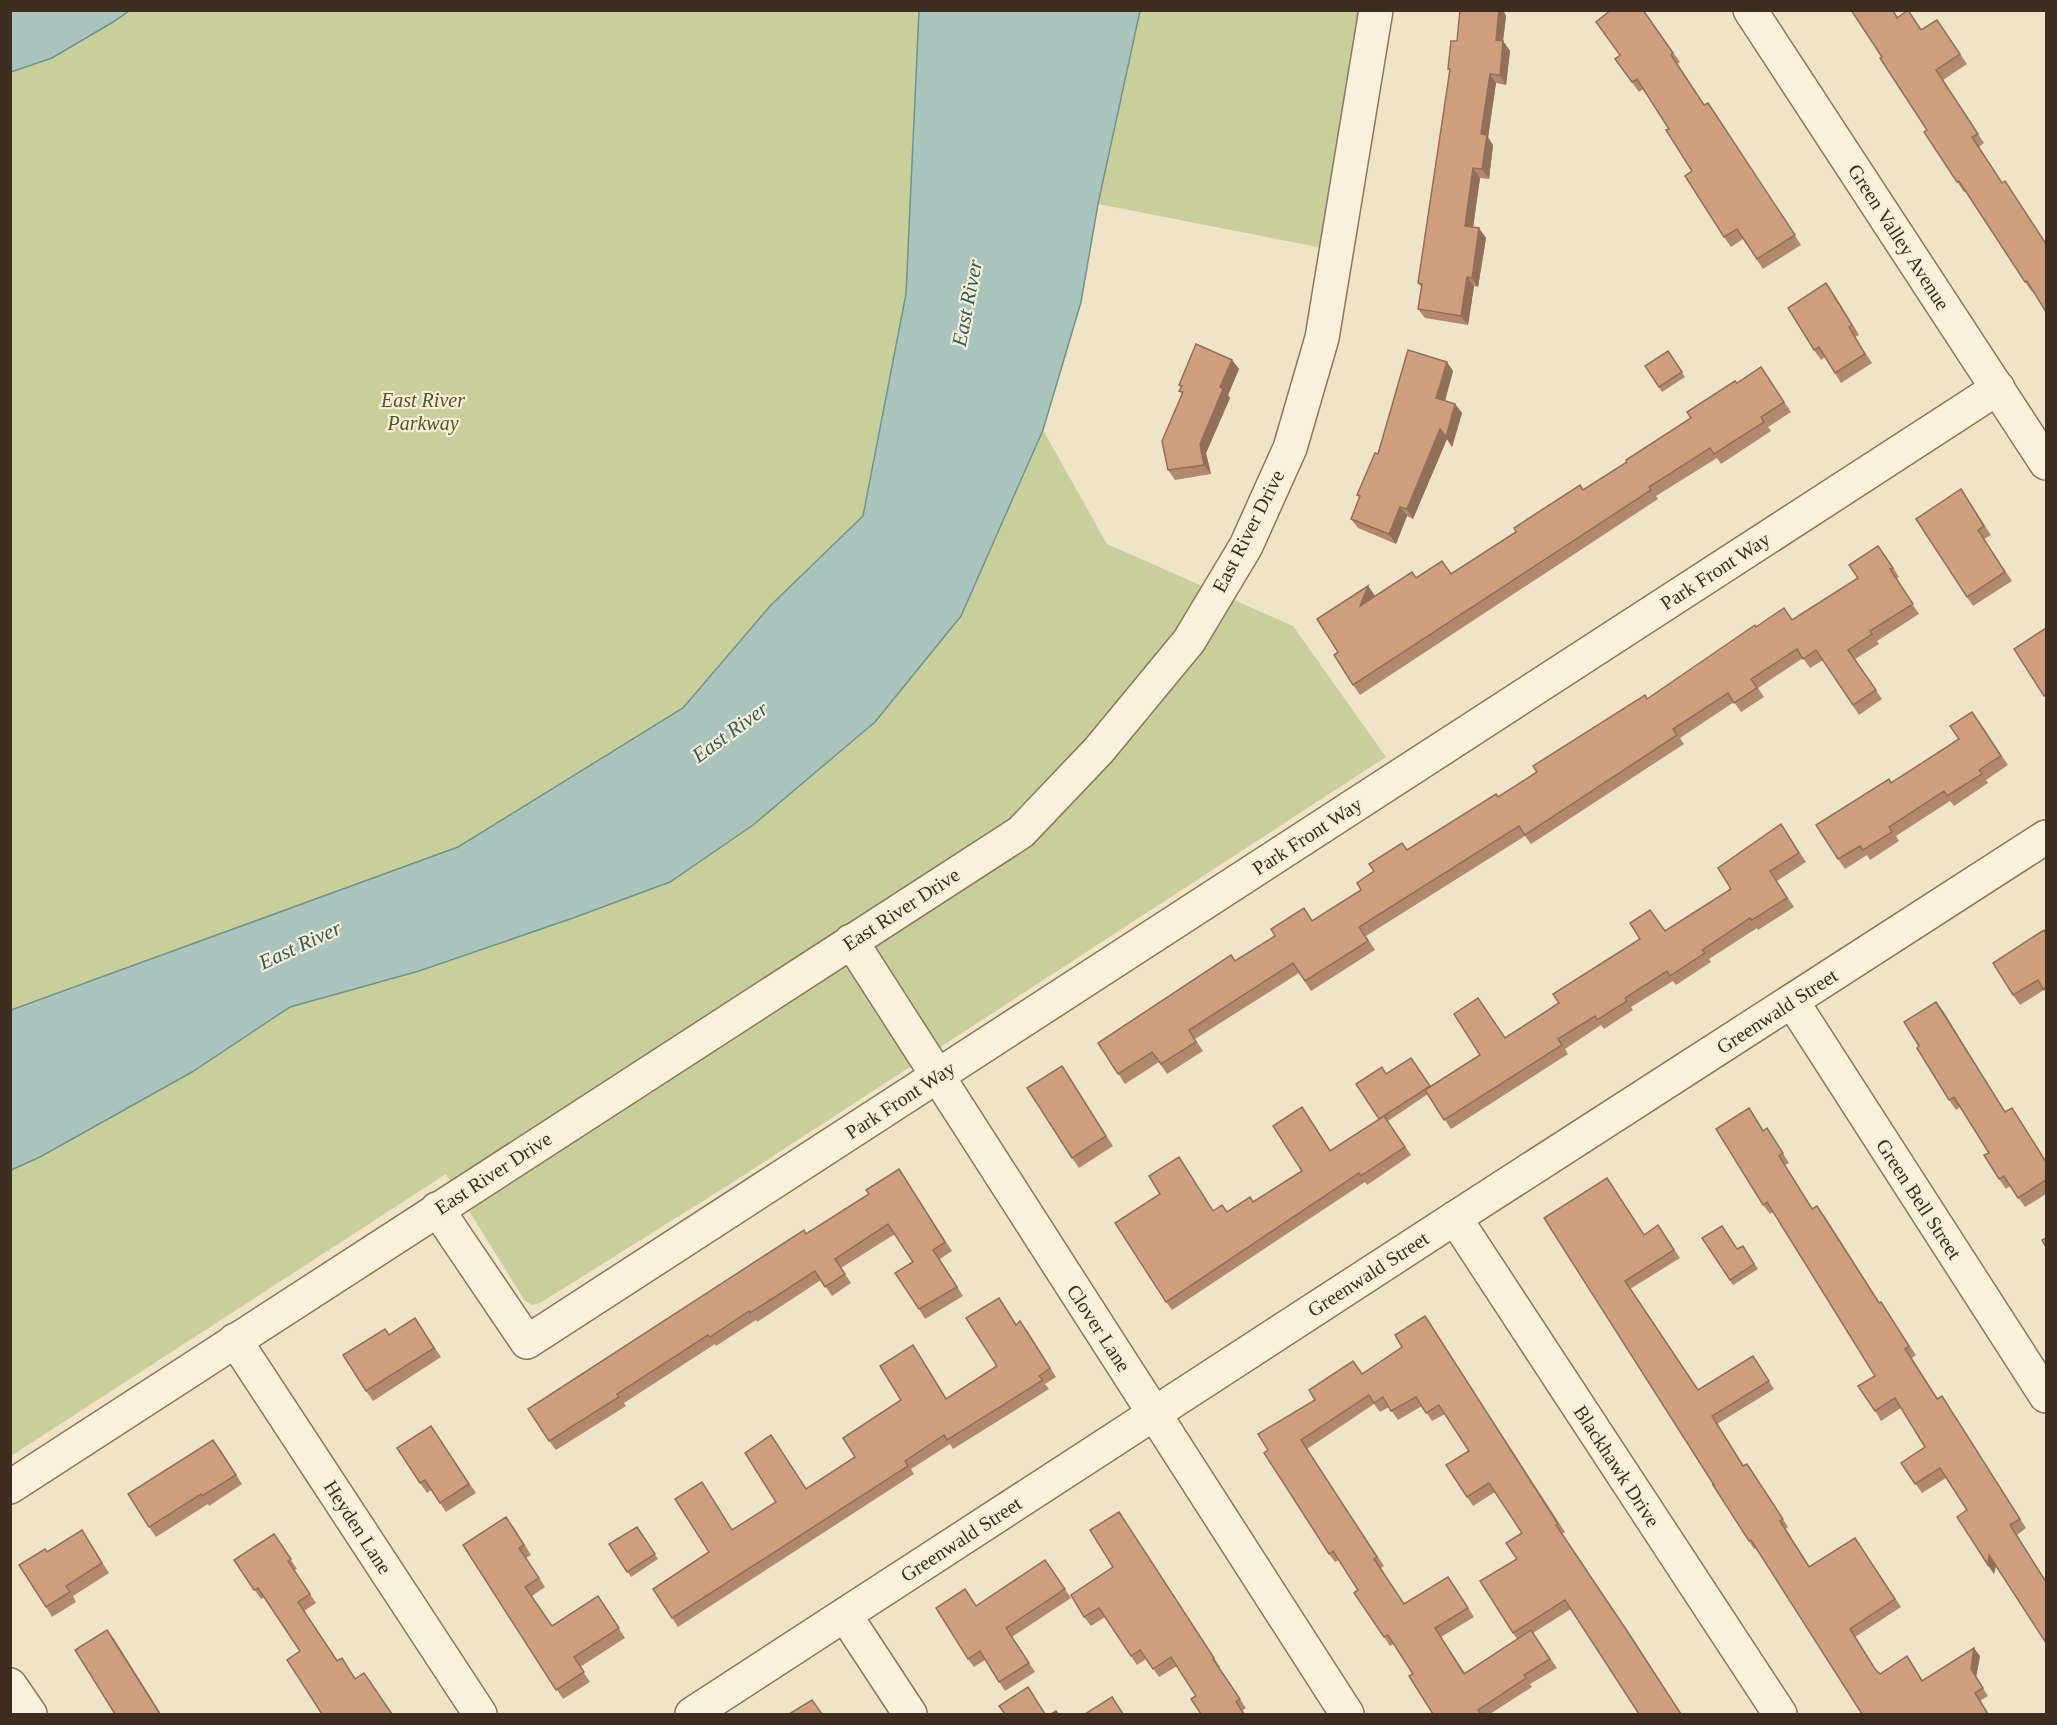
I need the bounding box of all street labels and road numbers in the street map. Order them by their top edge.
street label: Green Valley Avenue [1843,160,1954,315]
street label: East River Drive [1208,466,1288,596]
street label: Park Front Way [1656,528,1774,615]
street label: Park Front Way [1248,793,1366,880]
street label: East River Drive [839,863,963,955]
street label: Greenwald Street [1713,964,1842,1058]
street label: Park Front Way [841,1057,959,1144]
street label: East River Drive [431,1127,555,1219]
street label: Green Bell Street [1872,1135,1966,1264]
street label: Greenwald Street [1304,1227,1433,1321]
street label: Clover Lane [1063,1280,1135,1376]
street label: Blackhawk Drive [1570,1401,1665,1531]
street label: Heyden Lane [319,1476,396,1579]
street label: Greenwald Street [897,1492,1026,1586]

